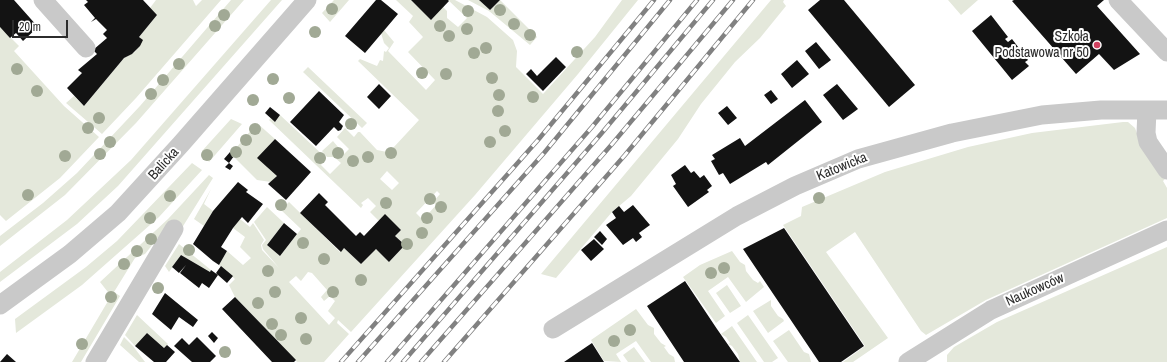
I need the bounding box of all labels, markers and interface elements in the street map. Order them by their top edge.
scale bar [14,12,70,38]
text: 20 m [19,19,41,35]
place label: Szkoła Podstawowa nr 50 [995,29,1089,62]
marker: Szkoła Podstawowa nr 50 [1092,40,1102,50]
street label: Balicka [145,144,183,184]
street label: Katowicka [814,149,870,185]
street label: Naukowców [1003,270,1067,310]

